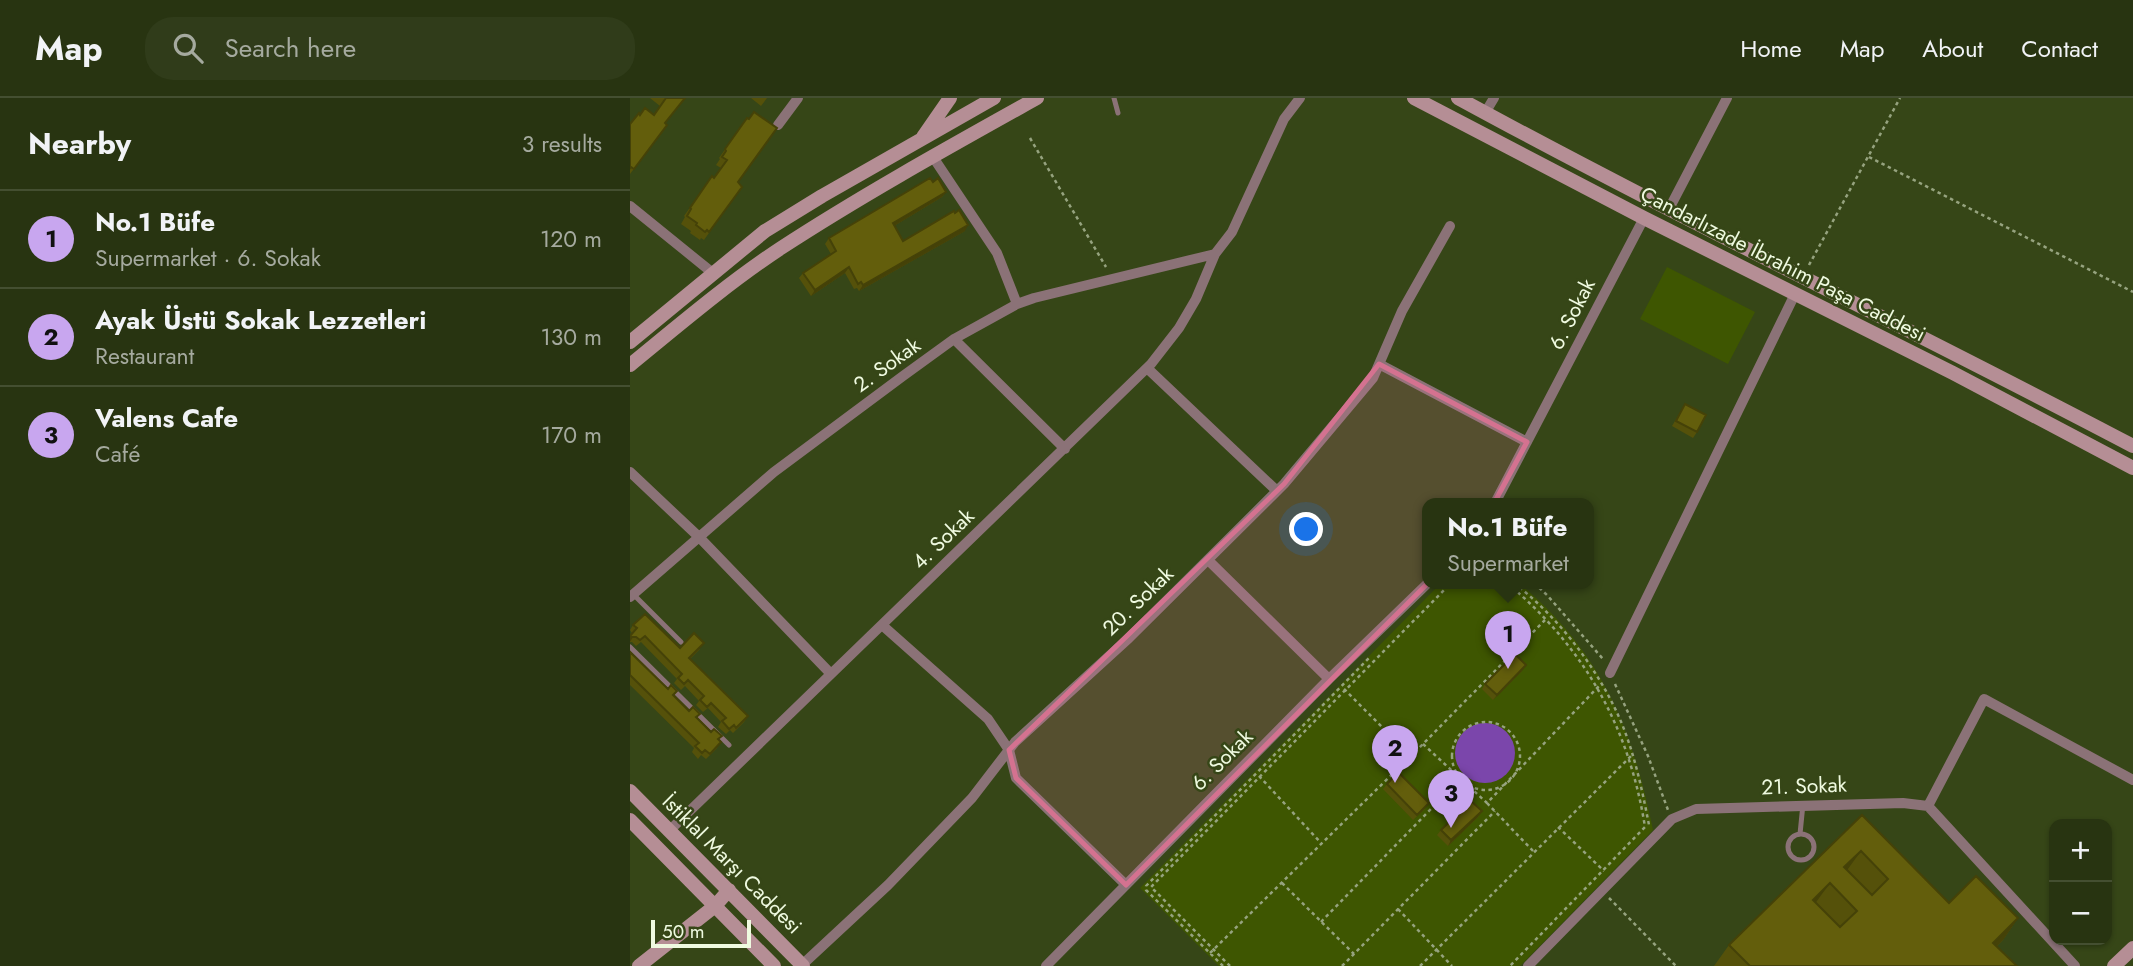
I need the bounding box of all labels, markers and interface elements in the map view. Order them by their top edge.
search box [145,17,635,80]
text: Map [35,25,103,72]
icon: search [169,29,207,67]
text: Search here [225,29,356,67]
text: Home [1740,31,1802,66]
text: Map [1840,31,1884,66]
text: About [1922,31,1983,66]
text: Contact [2021,31,2098,66]
text: Nearby [28,122,131,165]
text: 3 results [522,127,602,161]
street label: Çandarlızade İbrahim Paşa Caddesi [1635,179,1931,349]
text: No.1 Büfe [95,203,215,241]
text: 1 [45,222,57,256]
text: 120 m [540,222,602,256]
text: Supermarket · 6. Sokak [95,241,321,275]
street label: 6. Sokak [1541,273,1603,355]
text: Ayak Üstü Sokak Lezzetleri [95,301,426,339]
text: 2 [43,320,59,354]
text: 130 m [540,320,602,354]
street label: 2. Sokak [847,330,927,400]
text: Restaurant [95,339,194,373]
text: Valens Cafe [95,399,238,437]
text: 3 [44,418,58,452]
text: 170 m [541,418,602,452]
text: Café [95,437,140,471]
popup [1422,498,1594,589]
street label: 4. Sokak [905,501,981,576]
text: No.1 Büfe [1447,508,1567,546]
your location [1289,512,1323,546]
text: Supermarket [1447,546,1569,580]
street label: 20. Sokak [1096,559,1181,643]
pin: 1 [1485,611,1531,669]
street label: 6. Sokak [1184,722,1260,798]
pin: 2 [1372,725,1418,783]
street label: 21. Sokak [1761,769,1848,802]
pin: 3 [1428,770,1474,828]
street label: İstiklal Marşı Caddesi [655,787,809,941]
map controls [2049,819,2112,945]
button: + [2049,819,2112,882]
button: − [2049,882,2112,945]
scale bar [651,917,751,949]
text: 50 m [662,918,705,945]

